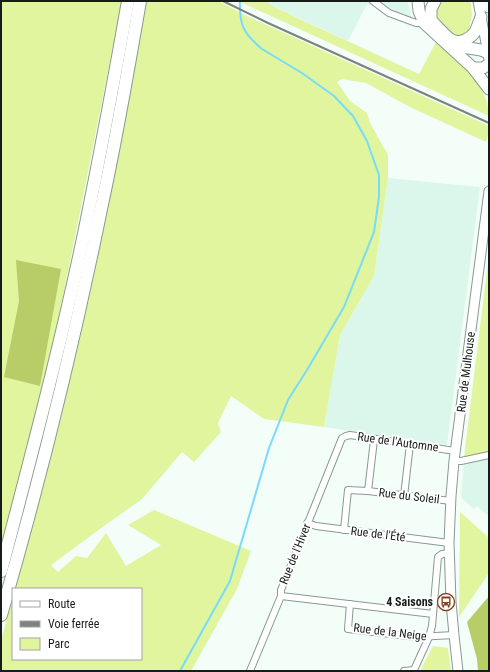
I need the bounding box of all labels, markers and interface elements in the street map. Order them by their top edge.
street label: Rue de Mulhouse [454,330,478,413]
street label: Rue de l'Automne [357,429,440,455]
street label: Rue du Soleil [378,485,440,507]
street label: Rue de l'Hiver [276,521,314,586]
street label: Rue de l'Été [350,523,407,544]
legend [12,588,142,660]
bus stop icon: 4 Saisons [436,592,456,612]
place label: 4 Saisons [386,595,434,609]
text: Route [48,597,76,611]
text: Voie ferrée [48,617,100,631]
street label: Rue de la Neige [353,621,428,643]
text: Parc [48,637,70,651]

